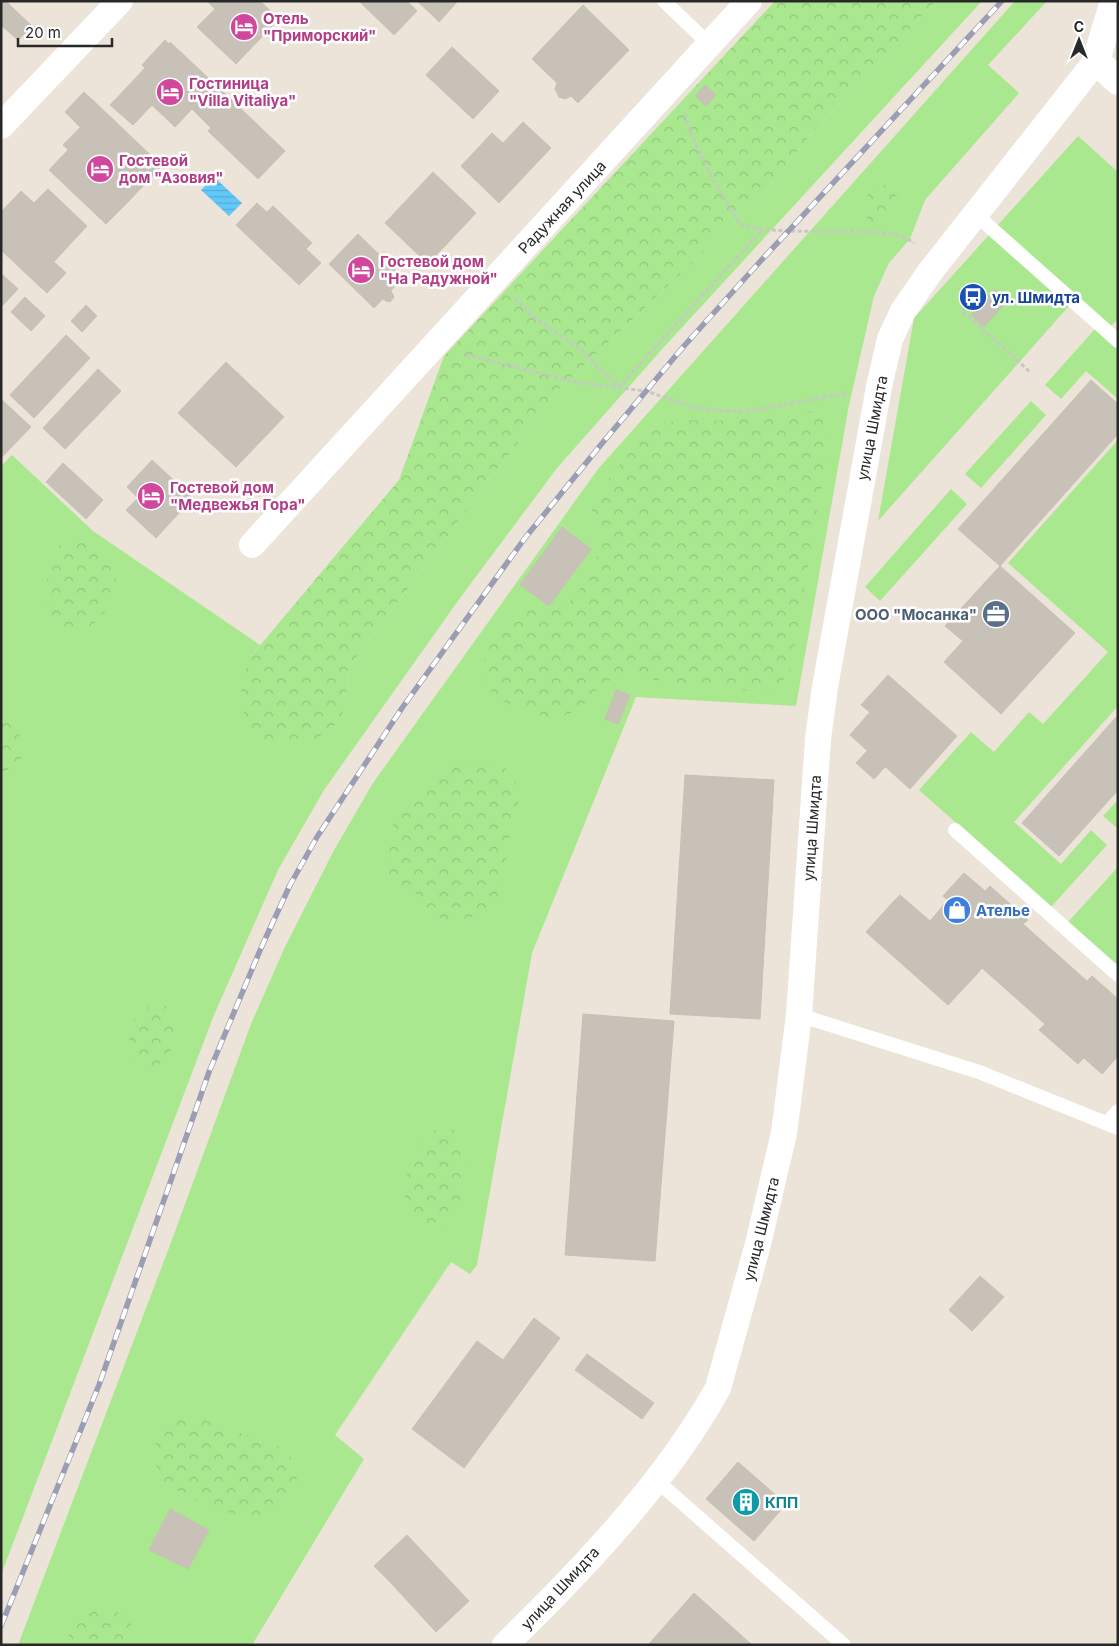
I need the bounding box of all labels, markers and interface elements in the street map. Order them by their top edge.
place label: Отель "Приморский" [263,9,376,45]
hotel icon: Отель "Приморский" [229,12,259,42]
scale bar [18,15,111,47]
north arrow [1054,15,1104,65]
text: С [1074,18,1084,35]
text: 20 m [25,23,61,42]
place label: Гостиница "Villa Vitaliya" [189,74,296,110]
hotel icon: Гостиница "Villa Vitaliya" [155,77,185,107]
place label: Гостевой дом "Азовия" [119,151,224,187]
hotel icon: Гостевой дом "Азовия" [85,154,115,184]
street label: Радужная улица [514,156,610,258]
place label: Гостевой дом "На Радужной" [380,252,498,288]
hotel icon: Гостевой дом "На Радужной" [346,255,376,285]
bus stop icon: ул. Шмидта [958,282,988,312]
place label: ул. Шмидта [992,288,1080,307]
street label: улица Шмидта [853,374,891,482]
place label: Гостевой дом "Медвежья Гора" [170,478,306,514]
hotel icon: Гостевой дом "Медвежья Гора" [136,481,166,511]
office icon: ООО "Мосанка" [981,599,1011,629]
place label: ООО "Мосанка" [855,605,977,624]
street label: улица Шмидта [799,774,825,882]
shop icon: Ателье [942,895,972,925]
place label: Ателье [976,901,1030,920]
street label: улица Шмидта [739,1175,783,1283]
building icon: КПП [731,1487,761,1517]
place label: КПП [765,1493,798,1512]
street label: улица Шмидта [517,1543,603,1633]

